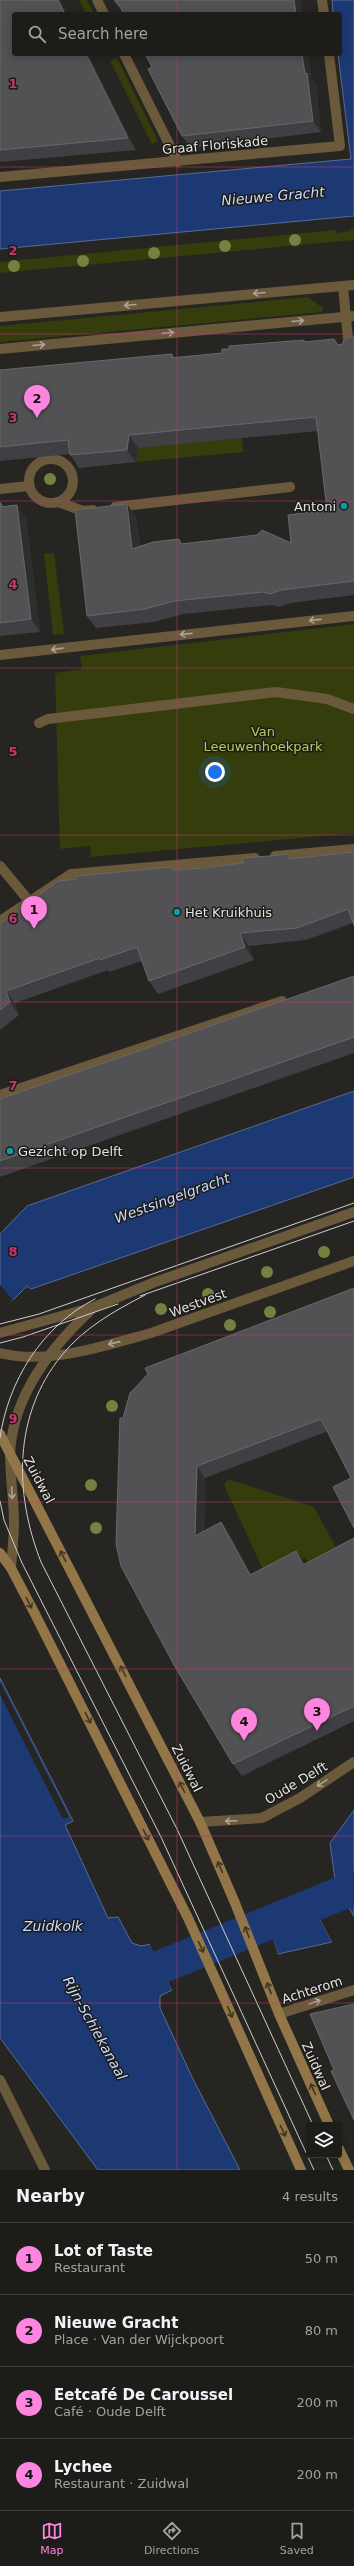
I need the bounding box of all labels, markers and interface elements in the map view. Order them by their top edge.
search box [12,12,342,56]
icon: search [26,23,48,45]
text: Search here [58,25,148,43]
text: 1 [8,76,18,91]
street label: Graaf Floriskade [161,133,269,157]
water label: Nieuwe Gracht [221,183,326,208]
text: 2 [8,243,18,258]
one-way arrow [253,289,266,297]
one-way arrow [124,301,137,309]
one-way arrow [291,317,304,325]
one-way arrow [161,330,174,337]
one-way arrow [32,342,45,349]
pin: 2 [24,385,50,418]
text: 3 [8,410,18,425]
place label: Antoni [294,499,336,514]
marker: Antoni [339,501,349,511]
text: 4 [8,577,18,592]
one-way arrow [309,617,322,624]
one-way arrow [180,630,193,638]
one-way arrow [51,645,64,653]
park label: Van Leeuwenhoekpark [204,724,323,754]
text: 5 [8,744,18,759]
your location [205,762,225,782]
pin: 1 [21,896,47,929]
place label: Het Kruikhuis [185,905,272,920]
marker: Het Kruikhuis [172,907,182,917]
text: 6 [8,911,18,926]
text: 7 [8,1078,18,1093]
place label: Gezicht op Delft [18,1144,123,1159]
marker: Gezicht op Delft [5,1146,15,1156]
water label: Westsingelgracht [112,1169,233,1226]
text: 8 [8,1244,18,1259]
street label: Westvest [167,1286,229,1320]
one-way arrow [108,1340,121,1347]
text: 9 [8,1411,18,1426]
street label: Zuidwal [20,1454,58,1506]
one-way arrow [9,1486,16,1499]
one-way arrow [59,1550,66,1562]
one-way arrow [26,1596,33,1608]
one-way arrow [118,1666,126,1678]
pin: 3 [304,1698,330,1731]
pin: 4 [231,1708,257,1741]
one-way arrow [84,1712,92,1724]
street label: Zuidwal [169,1742,205,1794]
street label: Oude Delft [262,1759,330,1807]
one-way arrow [316,1779,327,1787]
one-way arrow [178,1781,185,1793]
one-way arrow [225,1817,238,1824]
one-way arrow [143,1828,150,1840]
one-way arrow [215,1861,223,1873]
water label: Zuidkolk [22,1918,84,1934]
one-way arrow [242,1927,250,1939]
one-way arrow [198,1941,205,1953]
water label: Rijn-Schiekanaal [60,1973,130,2083]
street label: Achterom [280,1973,344,2007]
one-way arrow [264,1983,272,1995]
one-way arrow [309,1998,322,2005]
one-way arrow [226,2006,234,2018]
street label: Zuidwal [299,2040,333,2092]
one-way arrow [308,2084,316,2096]
map controls [306,2122,342,2158]
button: layers [306,2122,342,2158]
one-way arrow [280,2125,287,2137]
text: Nearby [16,2186,85,2206]
text: 4 results [282,2189,338,2204]
text: Lot of Taste [54,2242,153,2260]
text: 1 [24,2251,34,2266]
text: 50 m [305,2251,338,2266]
text: Restaurant [54,2260,125,2275]
text: Nieuwe Gracht [54,2314,178,2332]
text: 2 [24,2323,34,2338]
text: 80 m [305,2323,338,2338]
text: Place · Van der Wijckpoort [54,2332,224,2347]
text: Eetcafé De Caroussel [54,2386,233,2404]
text: 3 [24,2395,34,2410]
text: 200 m [296,2395,338,2410]
text: Café · Oude Delft [54,2404,166,2419]
text: Lychee [54,2458,112,2476]
text: 4 [24,2467,34,2482]
text: 200 m [296,2467,338,2482]
text: Restaurant · Zuidwal [54,2476,189,2491]
tab: Map [40,2520,63,2557]
tab: Directions [144,2520,199,2557]
tab: Saved [280,2520,314,2557]

